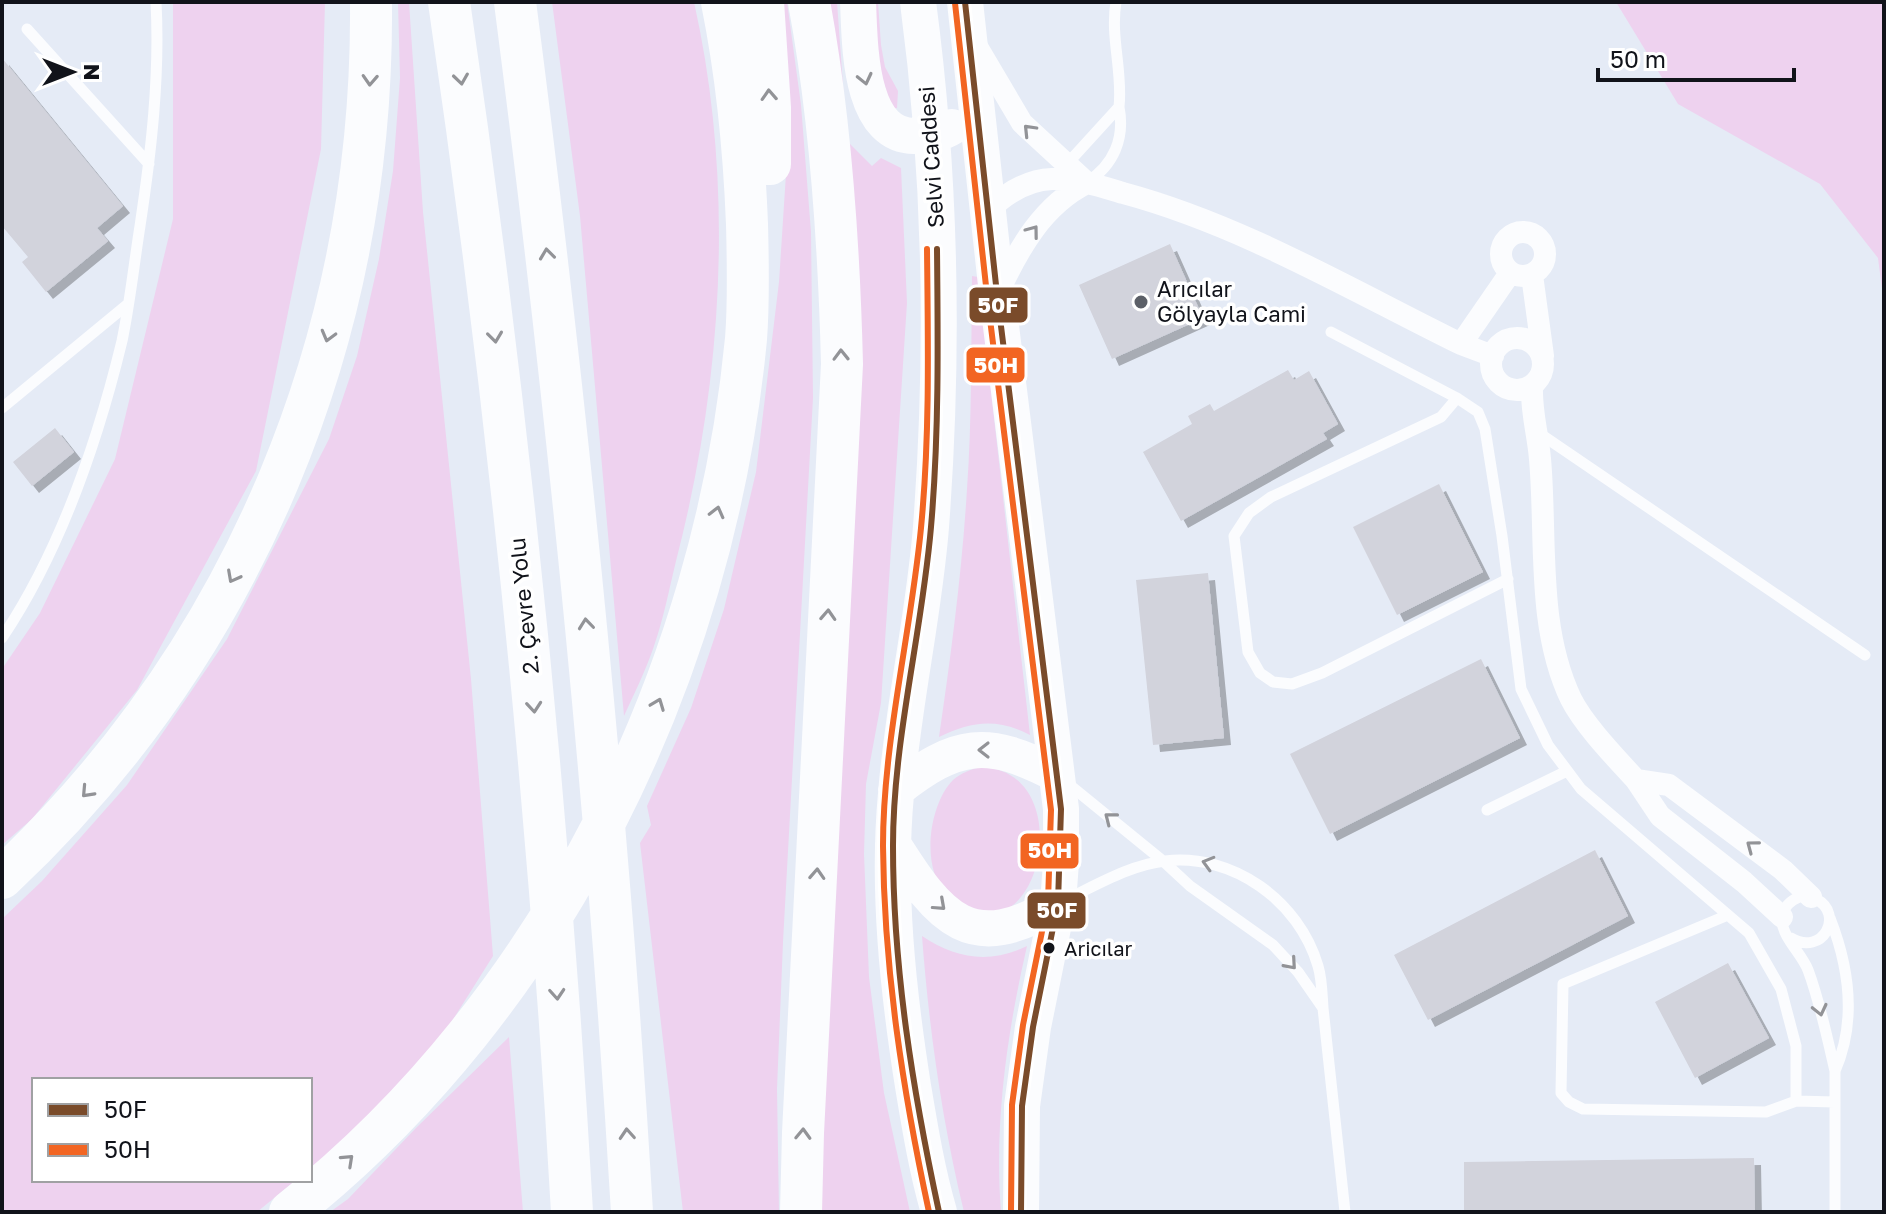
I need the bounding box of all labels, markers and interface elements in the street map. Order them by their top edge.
north arrow [32,32,112,112]
scale bar [1598,32,1794,82]
text: 50 m [1610,44,1666,73]
text: N [79,64,106,80]
one-way arrow [452,72,469,86]
one-way arrow [856,72,873,86]
one-way arrow [361,74,378,87]
street label: Selvi Caddesi [912,85,949,229]
one-way arrow [761,88,778,101]
one-way arrow [1024,125,1039,139]
one-way arrow [1023,225,1038,240]
one-way arrow [538,247,555,260]
place label: Arıcılar Gölyayla Cami [1157,275,1306,327]
line badge: 50F [968,286,1029,324]
text: 50F [978,291,1018,318]
marker: Arıcılar Gölyayla Cami [1132,293,1150,311]
one-way arrow [321,329,338,343]
one-way arrow [486,330,503,344]
line badge: 50H [965,346,1026,384]
one-way arrow [833,348,850,361]
text: 50H [974,351,1018,378]
one-way arrow [708,506,725,519]
street label: 2. Çevre Yolu [503,537,544,676]
one-way arrow [227,569,242,584]
one-way arrow [820,608,837,621]
one-way arrow [578,617,595,630]
one-way arrow [648,698,665,712]
one-way arrow [525,701,542,714]
one-way arrow [977,741,989,759]
one-way arrow [82,782,96,797]
one-way arrow [1104,813,1119,827]
line badge: 50H [1019,832,1080,870]
text: 50H [1028,836,1072,863]
one-way arrow [1746,841,1761,855]
one-way arrow [1202,856,1216,872]
one-way arrow [808,867,825,880]
line badge: 50F [1026,891,1087,930]
one-way arrow [931,896,945,911]
text: 50F [1037,896,1077,923]
place label: Aricılar [1064,936,1133,960]
marker: Aricılar [1041,940,1057,956]
one-way arrow [1281,955,1295,970]
one-way arrow [548,988,565,1001]
one-way arrow [1811,1003,1828,1017]
legend [32,1078,312,1182]
text: 50F [104,1094,147,1123]
one-way arrow [619,1127,636,1140]
one-way arrow [794,1127,811,1140]
text: 50H [104,1134,151,1163]
one-way arrow [339,1155,354,1169]

